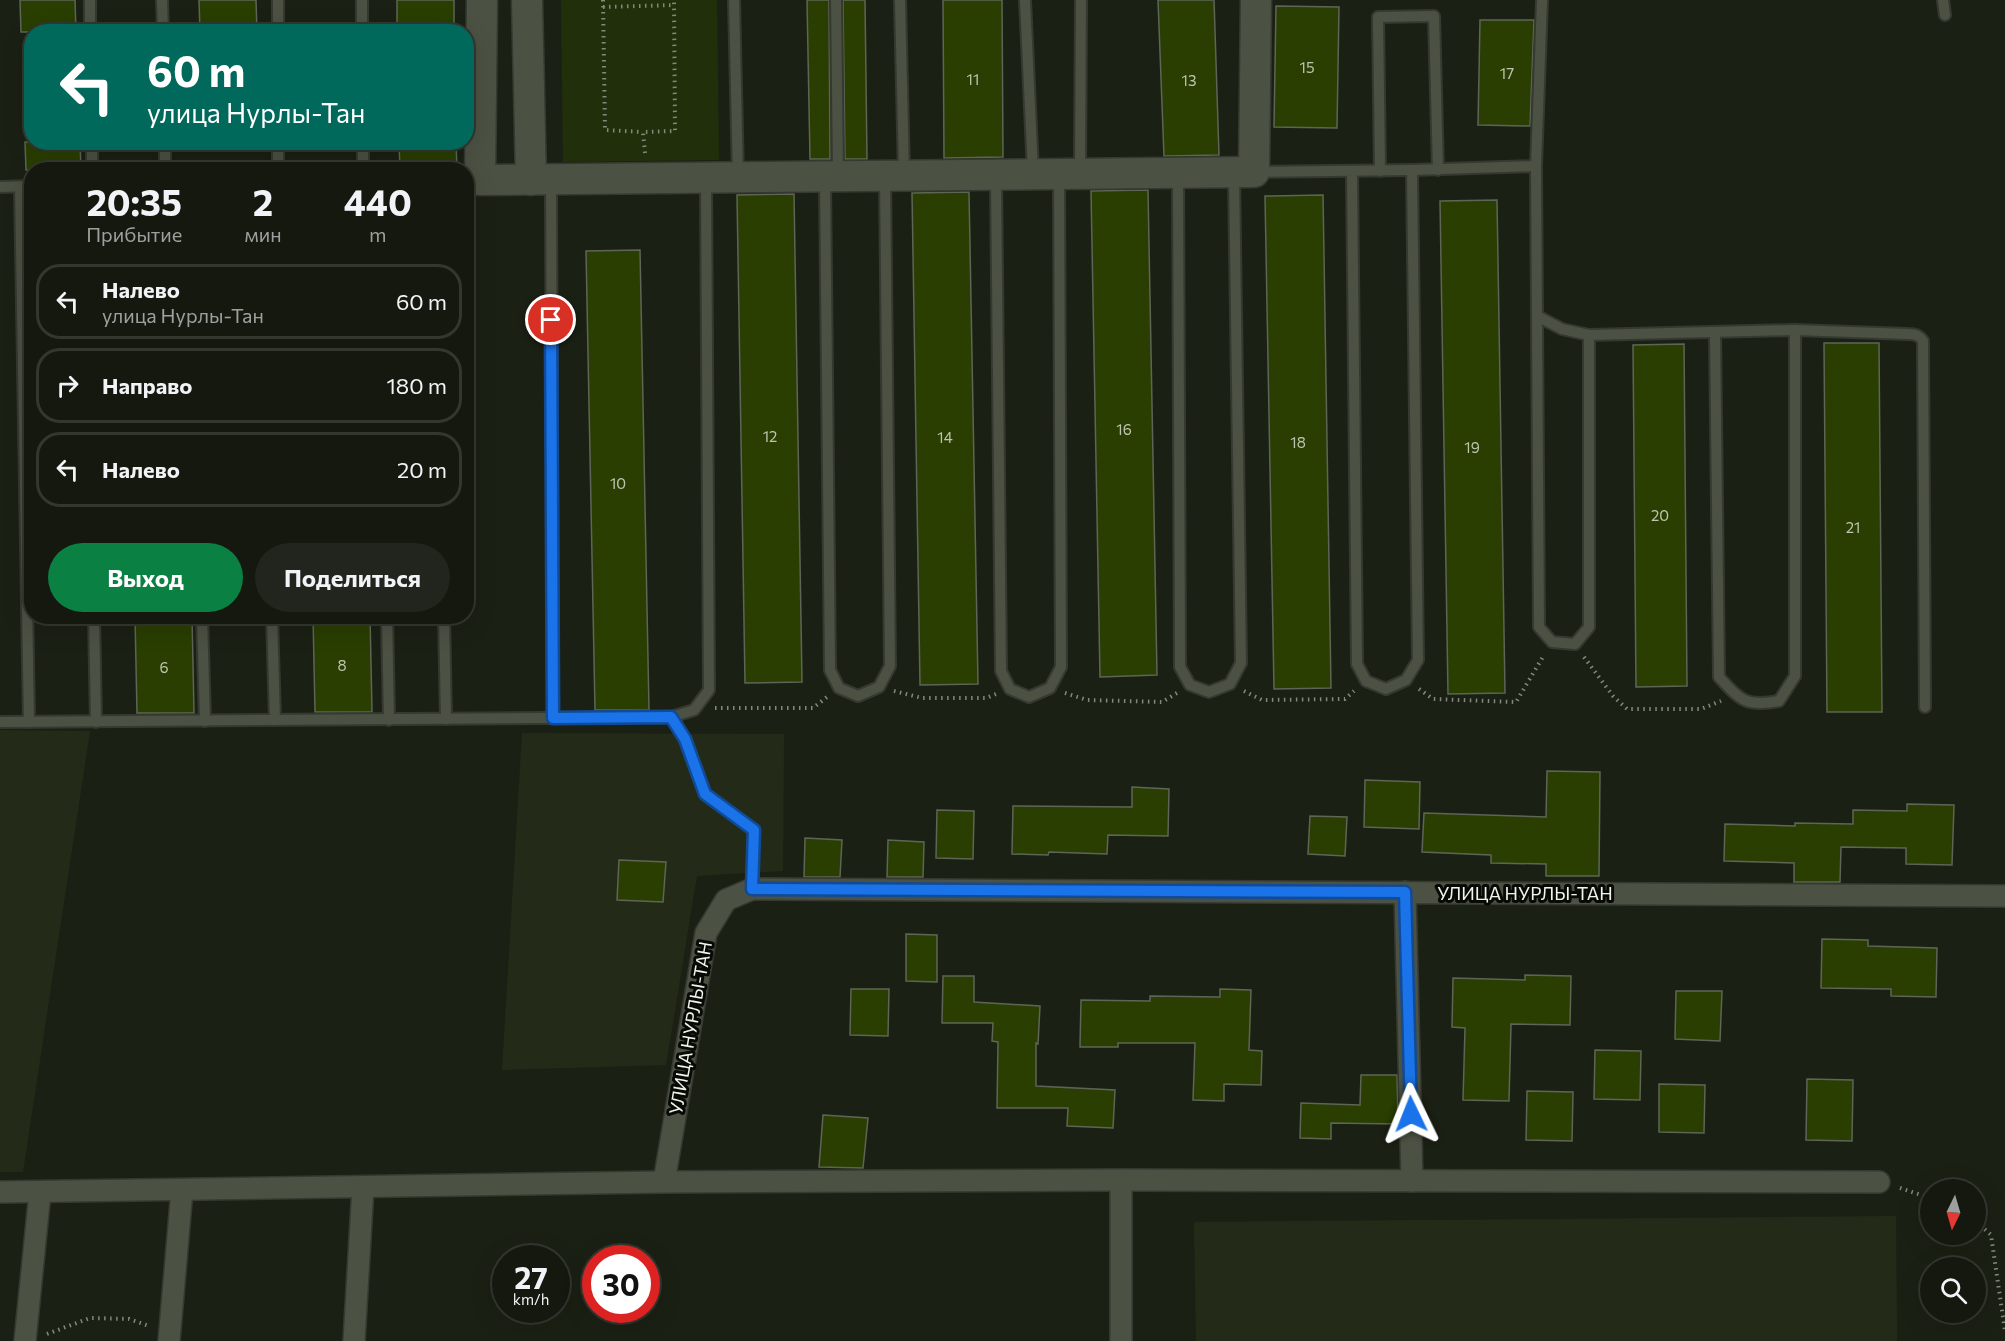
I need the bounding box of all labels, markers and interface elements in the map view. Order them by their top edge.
text: 60 m [147,44,246,96]
icon: left [48,48,126,126]
house number: 15 [1299,58,1315,76]
house number: 17 [1500,64,1514,82]
house number: 11 [967,70,979,88]
house number: 13 [1182,71,1196,89]
text: улица Нурлы-Тан [147,96,365,129]
text: 20:35 [86,179,182,223]
text: 2 [253,179,273,223]
text: 440 [344,179,412,223]
text: Прибытие [86,222,182,246]
text: мин [244,222,282,246]
text: m [369,222,386,246]
text: Налево [102,276,180,303]
icon: left [51,285,84,318]
text: 60 m [396,288,447,315]
pin [525,294,576,345]
text: улица Нурлы-Тан [102,303,264,327]
icon: arrive [534,303,567,336]
icon: right [51,369,84,402]
text: Направо [102,372,192,399]
text: 180 m [386,372,447,399]
house number: 16 [1116,420,1132,438]
house number: 12 [763,427,777,445]
house number: 14 [937,428,953,446]
house number: 18 [1290,433,1306,451]
house number: 19 [1464,438,1480,456]
icon: left [51,453,84,486]
text: Налево [102,456,180,483]
text: 20 m [397,456,447,483]
house number: 10 [610,474,626,492]
house number: 20 [1651,506,1669,524]
house number: 21 [1846,518,1860,536]
button: Выход [48,543,243,612]
button: Поделиться [255,543,450,612]
house number: 8 [337,656,347,674]
house number: 6 [159,658,169,676]
street label: УЛИЦА НУРЛЫ-ТАН [1437,882,1613,904]
street label: УЛИЦА НУРЛЫ-ТАН [664,940,716,1116]
position arrow [1379,1082,1443,1146]
north arrow [1920,1179,1986,1245]
map controls [1920,1179,1986,1323]
speed limit sign: 30 [582,1245,660,1323]
button: search [1920,1257,1986,1323]
text: 27 [514,1258,548,1295]
text: km/h [513,1290,549,1308]

